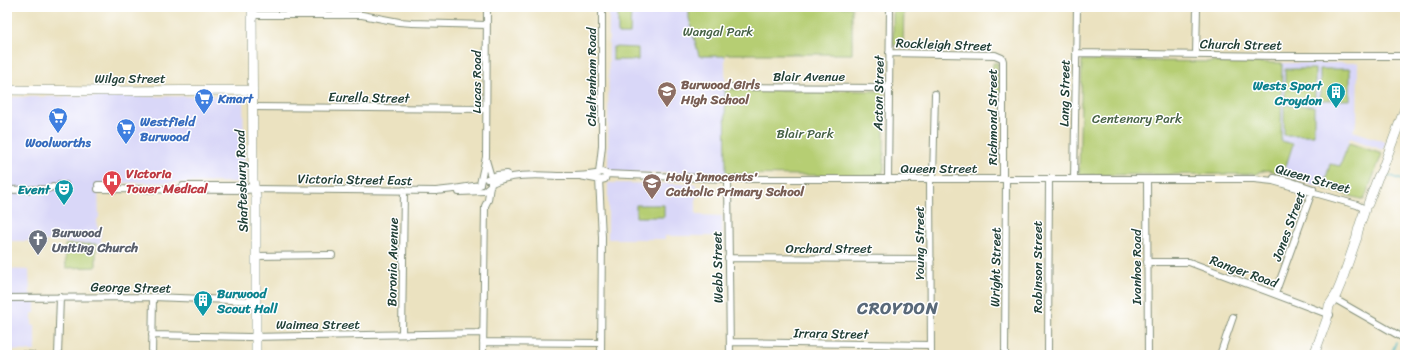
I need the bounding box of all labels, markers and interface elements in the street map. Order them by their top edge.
park label: Wangal Park [683,20,753,43]
street label: Cheltenham Road [580,26,603,126]
street label: Rockleigh Street [895,31,993,58]
street label: Church Street [1200,32,1283,57]
street label: Lucas Road [465,49,488,114]
street label: Acton Street [866,55,891,132]
street label: Lang Street [1052,59,1077,127]
street label: Blair Avenue [773,65,845,88]
street label: Wilga Street [94,67,166,90]
street label: Richmond Street [981,68,1004,165]
place label: Burwood Girls High School [680,73,760,111]
place label: Wests Sport Croydon [1253,74,1323,112]
school or university icon: Burwood Girls High School [656,80,678,108]
building icon: Wests Sport Croydon [1325,81,1347,109]
street label: Eurella Street [328,85,411,110]
supermarket icon: Kmart [193,87,215,115]
place label: Kmart [217,87,254,110]
supermarket icon: Woolworths [47,106,69,134]
park label: Centenary Park [1092,107,1182,130]
place label: Westfield Burwood [140,110,196,148]
supermarket icon: Westfield Burwood [115,117,137,145]
park label: Blair Park [776,122,834,145]
street label: Shaftesbury Road [228,128,255,233]
place label: Woolworths [25,131,91,154]
street label: Queen Street [901,157,978,180]
street label: Queen Street [1273,157,1353,200]
place label: Victoria Tower Medical [126,162,209,200]
place label: Holy Innocents' Catholic Primary School [665,165,805,203]
street label: Victoria Street East [297,167,413,192]
hospital icon: Victoria Tower Medical [101,169,123,197]
school or university icon: Holy Innocents' Catholic Primary School [641,172,663,200]
place label: Event [18,178,51,201]
theatre icon: Event [53,178,75,206]
street label: Jones Street [1265,188,1312,265]
street label: Young Street [908,206,931,280]
street label: Boronia Avenue [380,217,405,307]
street label: Robinson Street [1026,220,1049,313]
place label: Burwood Uniting Church [52,221,138,259]
street label: Wright Street [983,227,1008,307]
church icon: Burwood Uniting Church [27,228,49,256]
street label: Ivanhoe Road [1125,228,1148,306]
street label: Webb Street [705,231,730,303]
street label: Orchard Street [786,237,873,260]
street label: Ranger Road [1206,249,1282,295]
street label: George Street [90,275,172,300]
place label: Burwood Scout Hall [216,282,279,320]
building icon: Burwood Scout Hall [192,289,214,317]
district label: CROYDON [856,293,939,323]
street label: Waimea Street [276,313,360,336]
street label: Irrara Street [792,321,869,346]

